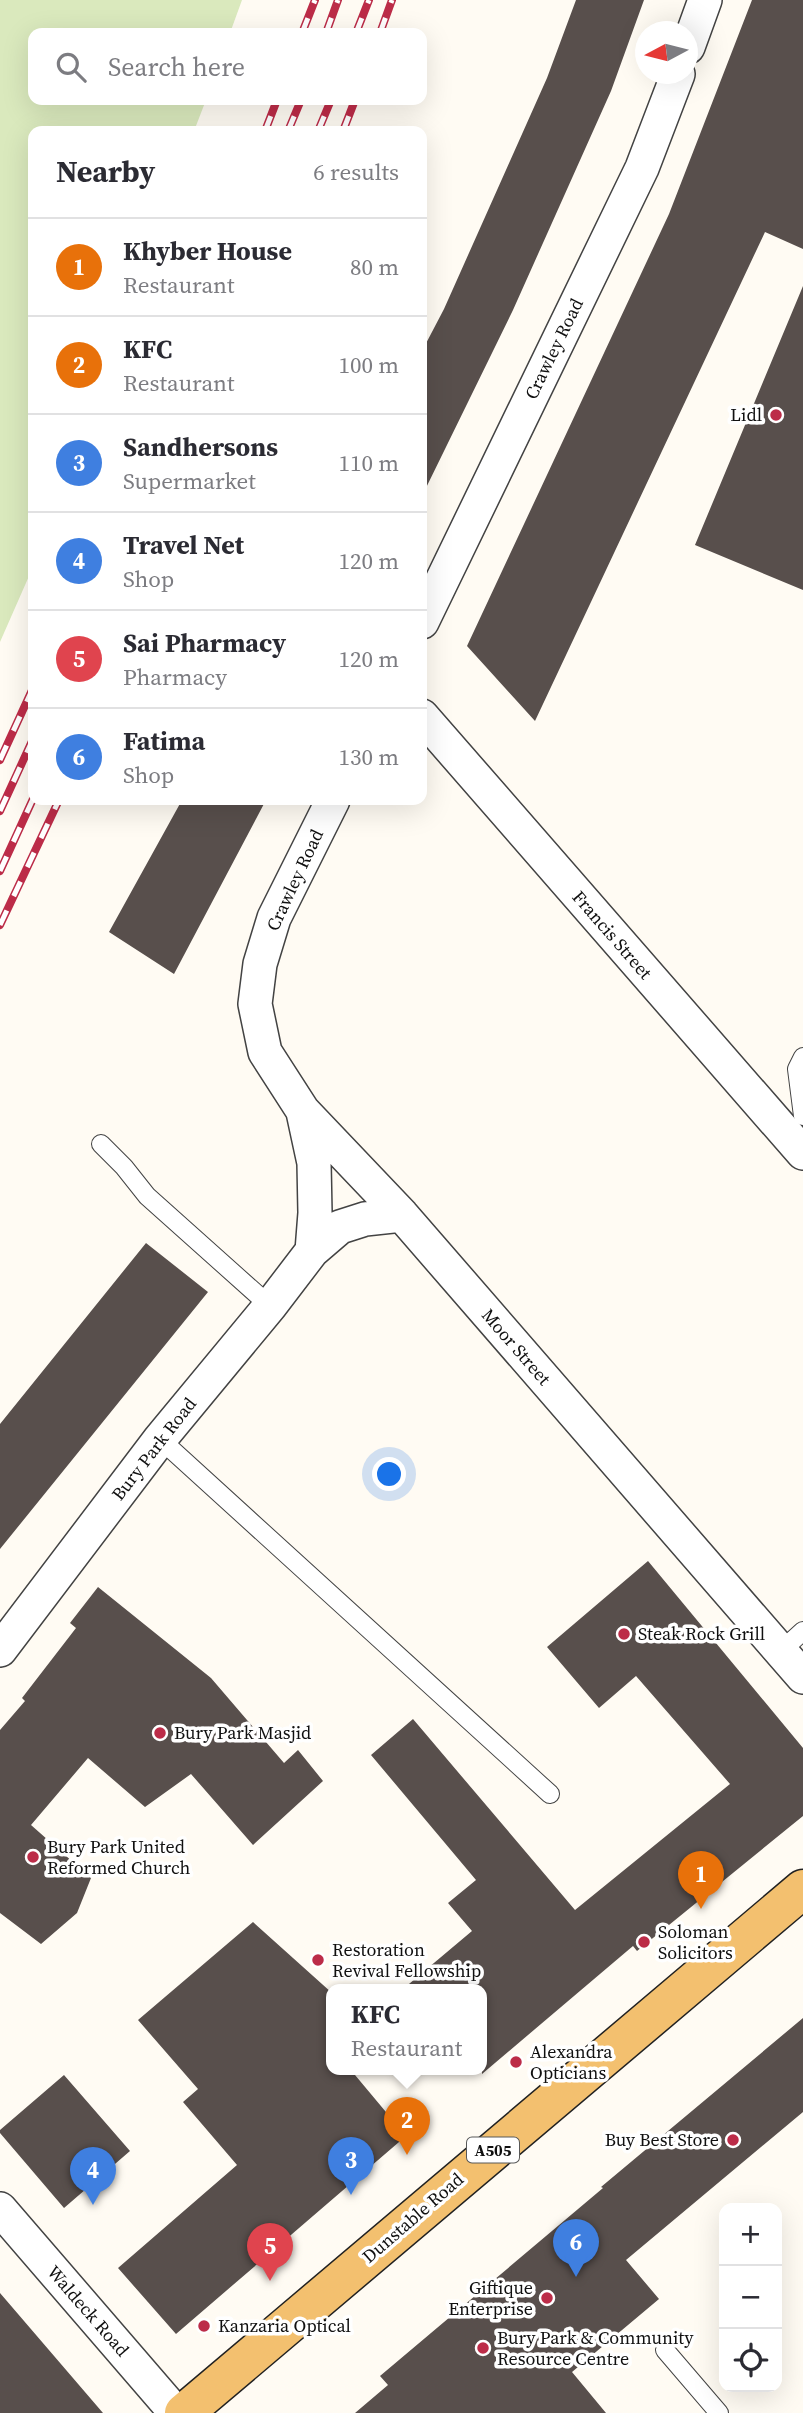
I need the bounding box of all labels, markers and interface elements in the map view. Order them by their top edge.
north arrow [635,21,698,84]
search box [28,28,427,105]
icon: search [52,48,90,86]
text: Search here [108,49,245,85]
text: Nearby [56,151,155,192]
text: 6 results [313,156,399,188]
text: Khyber House [123,233,292,269]
text: 1 [73,251,85,283]
text: 80 m [350,251,399,283]
text: Restaurant [123,269,234,301]
street label: Crawley Road [518,294,589,403]
text: KFC [123,331,172,367]
text: 2 [73,349,85,381]
text: 100 m [338,349,399,381]
text: Restaurant [123,367,234,399]
place label: Lidl [730,402,762,427]
marker: Lidl [768,407,784,423]
text: Sandhersons [123,429,278,465]
text: 3 [73,447,85,479]
text: 110 m [338,447,399,479]
text: Supermarket [123,465,256,497]
text: Travel Net [123,527,244,563]
text: 4 [73,545,85,577]
text: 120 m [338,545,399,577]
text: Shop [123,563,174,595]
text: Sai Pharmacy [123,625,286,661]
text: 5 [73,643,85,675]
text: 120 m [338,643,399,675]
text: Pharmacy [123,661,227,693]
text: Fatima [123,723,205,759]
text: 6 [73,741,85,773]
text: 130 m [338,741,399,773]
text: Shop [123,759,174,791]
street label: Crawley Road [260,825,329,935]
street label: Francis Street [567,885,658,985]
street label: Moor Street [476,1303,557,1390]
street label: Bury Park Road [105,1392,202,1505]
your location [372,1457,406,1491]
place label: Steak Rock Grill [638,1621,765,1646]
marker: Steak Rock Grill [616,1626,632,1642]
place label: Bury Park Masjid [174,1720,311,1745]
marker: Bury Park Masjid [152,1725,168,1741]
place label: Bury Park United Reformed Church [47,1834,191,1880]
marker: Bury Park United Reformed Church [25,1849,41,1865]
pin: 1 [678,1851,724,1909]
place label: Soloman Solicitors [658,1919,733,1965]
marker: Soloman Solicitors [636,1934,652,1950]
place label: Restoration Revival Fellowship [332,1937,481,1983]
marker: Restoration Revival Fellowship [310,1952,326,1968]
popup [326,1984,487,2075]
text: KFC [351,1996,400,2032]
text: Restaurant [351,2032,462,2064]
place label: Alexandra Opticians [530,2039,613,2085]
marker: Alexandra Opticians [508,2054,524,2070]
pin: 2 [384,2097,430,2155]
place label: Buy Best Store [605,2127,719,2152]
marker: Buy Best Store [725,2132,741,2148]
pin: 3 [328,2137,374,2195]
road number: A505 [467,2138,519,2162]
pin: 4 [70,2147,116,2205]
street label: Dunstable Road [357,2167,469,2269]
map controls [719,2203,782,2392]
button: + [719,2203,782,2266]
pin: 6 [553,2219,599,2277]
pin: 5 [247,2223,293,2281]
street label: Waldeck Road [42,2260,135,2362]
button: − [719,2266,782,2329]
place label: Giftique Enterprise [448,2275,533,2321]
marker: Giftique Enterprise [539,2290,555,2306]
place label: Kanzaria Optical [218,2313,351,2338]
marker: Kanzaria Optical [196,2318,212,2334]
place label: Bury Park & Community Resource Centre [497,2325,694,2371]
button: locate [719,2329,782,2392]
marker: Bury Park & Community Resource Centre [475,2340,491,2356]

